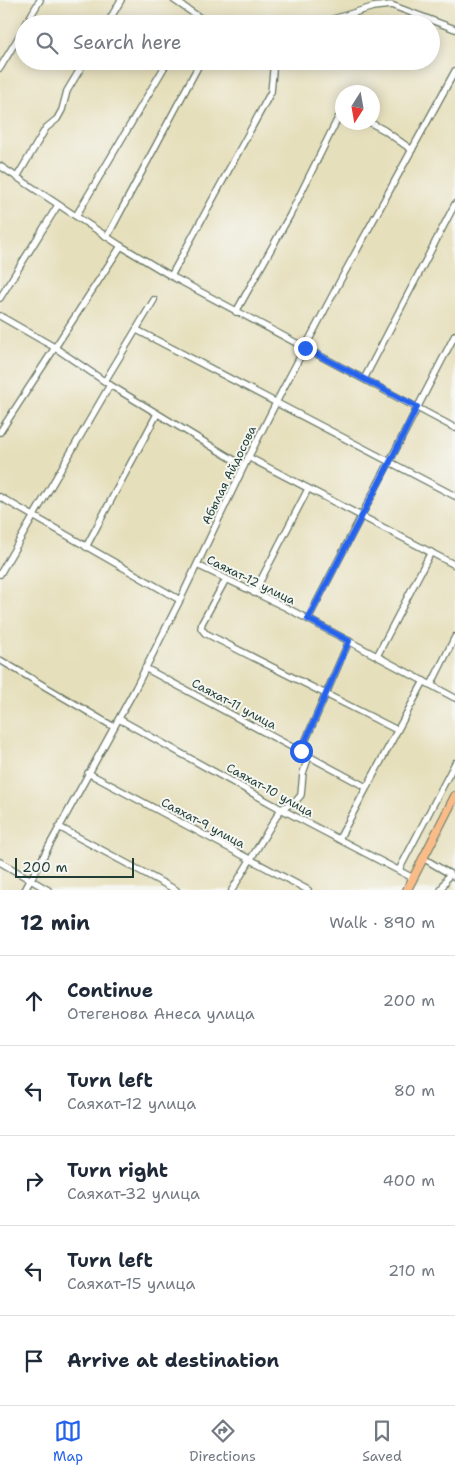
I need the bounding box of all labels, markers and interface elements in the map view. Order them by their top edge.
search box [15,15,440,70]
icon: search [33,29,61,57]
text: Search here [73,30,182,55]
north arrow [335,85,380,130]
route end [294,337,317,360]
street label: Абылая Айдосова [198,423,260,527]
street label: Саяхат-12 улица [204,552,299,609]
street label: Саяхат-11 улица [189,675,280,733]
route start [290,740,313,763]
street label: Саяхат-10 улица [224,759,317,821]
street label: Саяхат-9 улица [158,794,248,852]
scale bar [15,855,134,878]
text: 200 m [22,858,68,876]
text: 12 min [20,909,90,937]
text: Walk · 890 m [329,912,435,933]
text: Continue [67,978,153,1003]
icon: ahead [20,987,48,1015]
text: 200 m [383,990,435,1011]
text: Отегенова Анеса улица [67,1003,255,1024]
text: Turn left [67,1068,153,1093]
icon: left [20,1077,48,1105]
text: 80 m [394,1080,435,1101]
text: Саяхат-12 улица [67,1093,196,1114]
text: Turn right [67,1158,168,1183]
icon: right [20,1167,48,1195]
text: 400 m [382,1170,435,1191]
text: Саяхат-32 улица [67,1183,200,1204]
text: Turn left [67,1248,153,1273]
icon: left [20,1257,48,1285]
text: 210 m [388,1260,435,1281]
text: Саяхат-15 улица [67,1273,195,1294]
icon: arrive [20,1347,48,1375]
text: Arrive at destination [67,1348,279,1373]
tab: Map [53,1417,83,1465]
tab: Directions [189,1417,256,1465]
tab: Saved [362,1417,402,1465]

